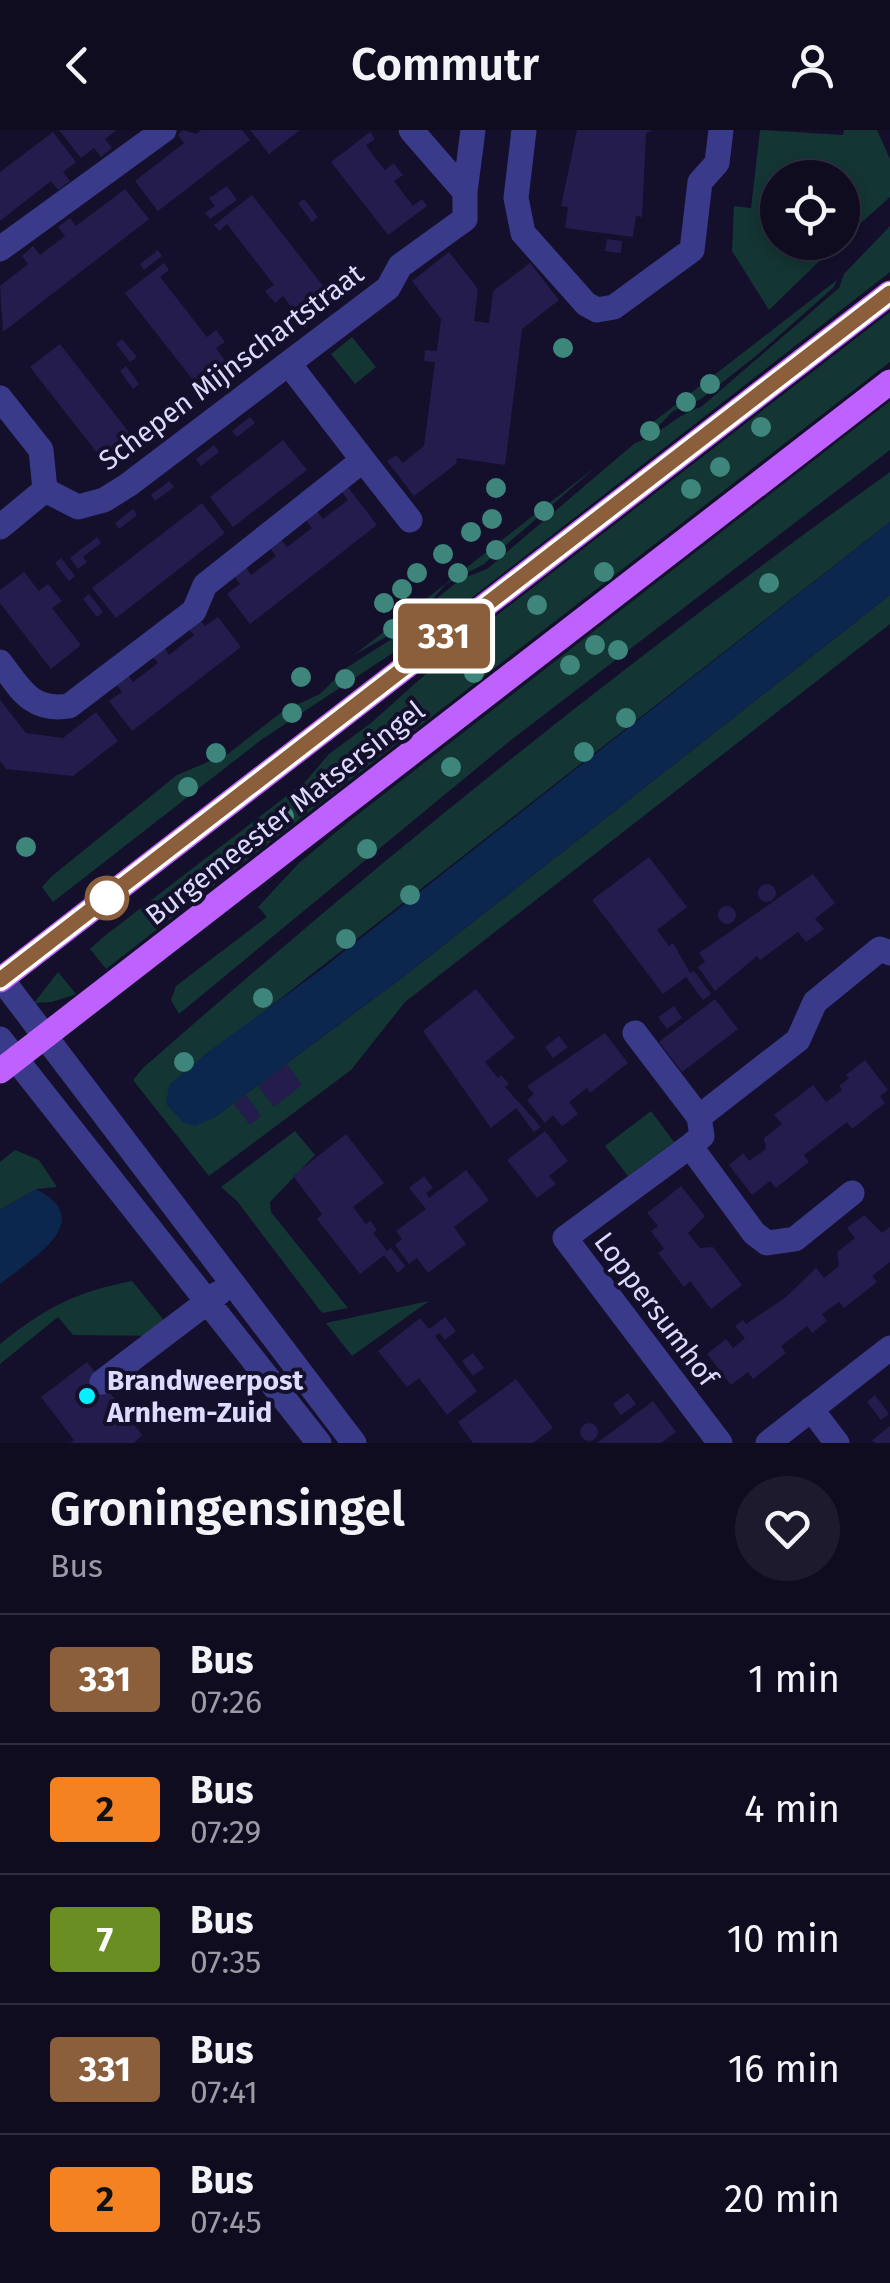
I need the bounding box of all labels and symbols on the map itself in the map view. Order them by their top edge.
street label: Schepen Mijnschartstraat [92,256,370,477]
line badge: 331 [386,604,502,668]
street label: Burgemeester Matsersingel [139,694,431,932]
unlabelled marker [86,877,128,919]
street label: Loppersumhof [587,1226,726,1394]
place label: Brandweerpost Arnhem-Zuid [106,1364,305,1429]
marker: Brandweerpost Arnhem-Zuid [76,1385,98,1407]

